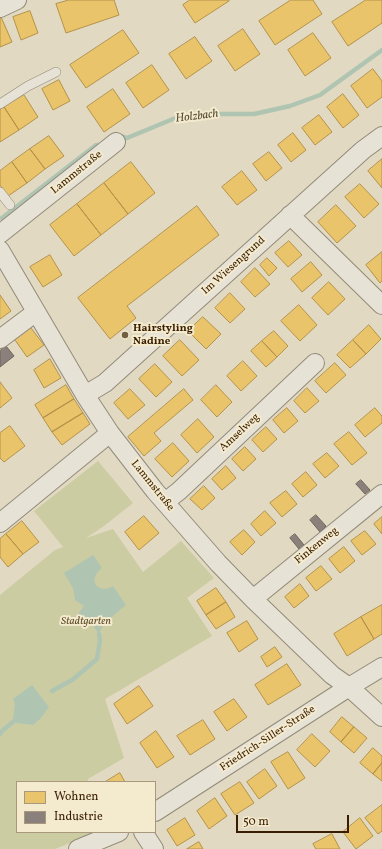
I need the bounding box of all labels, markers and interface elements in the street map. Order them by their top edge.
water label: Holzbach [175,107,219,127]
street label: Lammstraße [49,149,105,197]
street label: Im Wiesengrund [200,234,268,298]
place label: Hairstyling Nadine [133,322,193,348]
marker: Hairstyling Nadine [120,330,130,340]
street label: Amselweg [217,411,263,455]
street label: Lammstraße [128,458,176,514]
street label: Finkenweg [293,524,341,568]
park label: Stadtgarten [61,615,111,629]
street label: Friedrich-Siller-Straße [218,703,318,775]
legend [16,781,156,833]
text: Wohnen [54,789,99,805]
scale bar [238,807,351,833]
text: Industrie [54,809,103,825]
text: 50 m [243,814,269,830]

